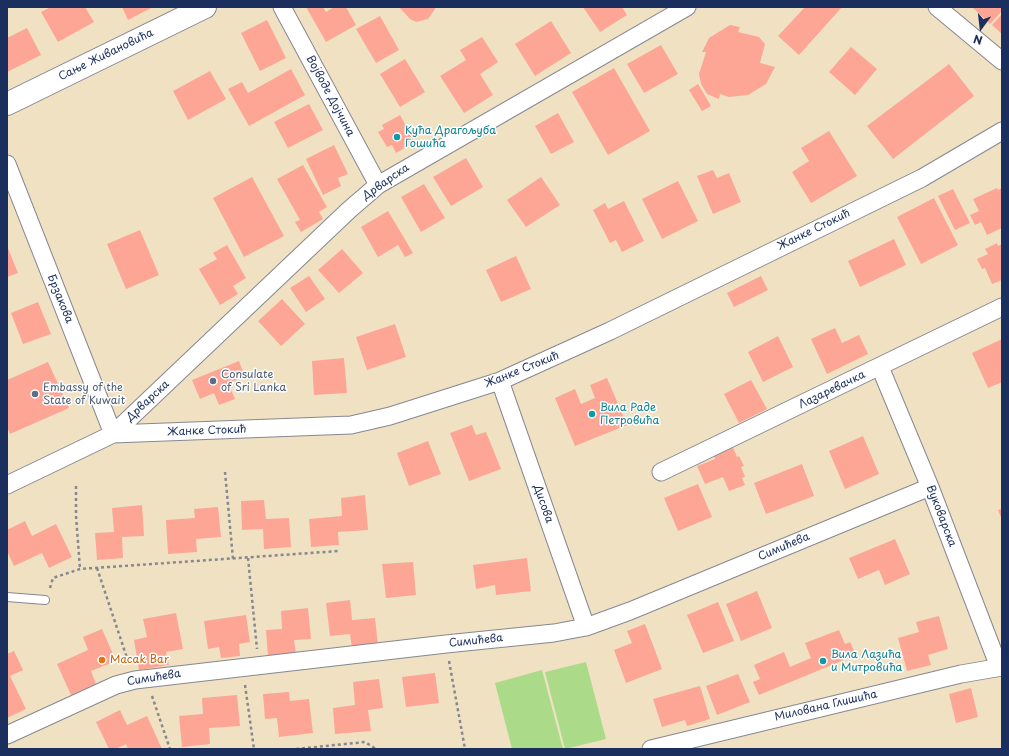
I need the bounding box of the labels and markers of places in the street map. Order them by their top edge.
place label: Кућа Драгољуба Гошића [405,124,496,150]
marker: Кућа Драгољуба Гошића [392,132,402,142]
place label: Consulate of Sri Lanka [221,368,286,394]
marker: Consulate of Sri Lanka [208,376,218,386]
place label: Embassy of the State of Kuwait [43,381,125,407]
marker: Embassy of the State of Kuwait [30,389,40,399]
place label: Вила Раде Петровића [600,401,659,427]
marker: Вила Раде Петровића [587,409,597,419]
place label: Вила Лазића и Митровића [831,648,902,674]
place label: Macak Bar [110,653,169,667]
marker: Macak Bar [97,655,107,665]
marker: Вила Лазића и Митровића [818,656,828,666]

